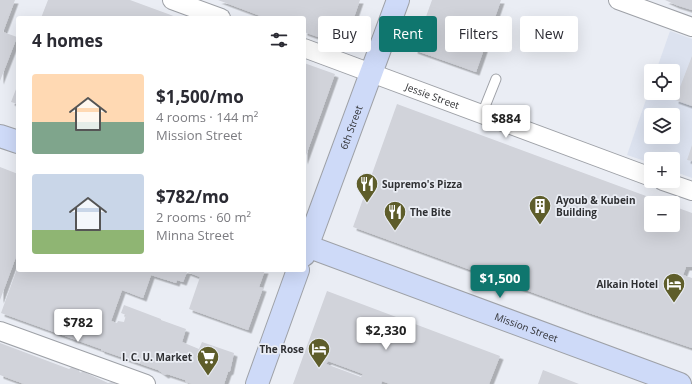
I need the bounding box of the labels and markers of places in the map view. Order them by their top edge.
pin: $884 [482,105,530,139]
restaurant icon: Supremo's Pizza [354,171,380,204]
place label: Supremo's Pizza [382,177,462,191]
building icon: Ayoub & Kubein Building [527,193,553,226]
place label: Ayoub & Kubein Building [556,193,635,219]
restaurant icon: The Bite [382,199,408,232]
place label: The Bite [410,205,451,219]
pin: $1,500 [467,265,533,299]
hotel icon: Alkain Hotel [661,271,687,304]
place label: Alkain Hotel [596,277,658,291]
pin: $782 [54,309,102,343]
pin: $2,330 [353,317,419,351]
hotel icon: The Rose [306,336,332,369]
place label: The Rose [259,342,304,356]
supermarket icon: I. C. U. Market [195,344,221,377]
place label: I. C. U. Market [122,350,193,364]

